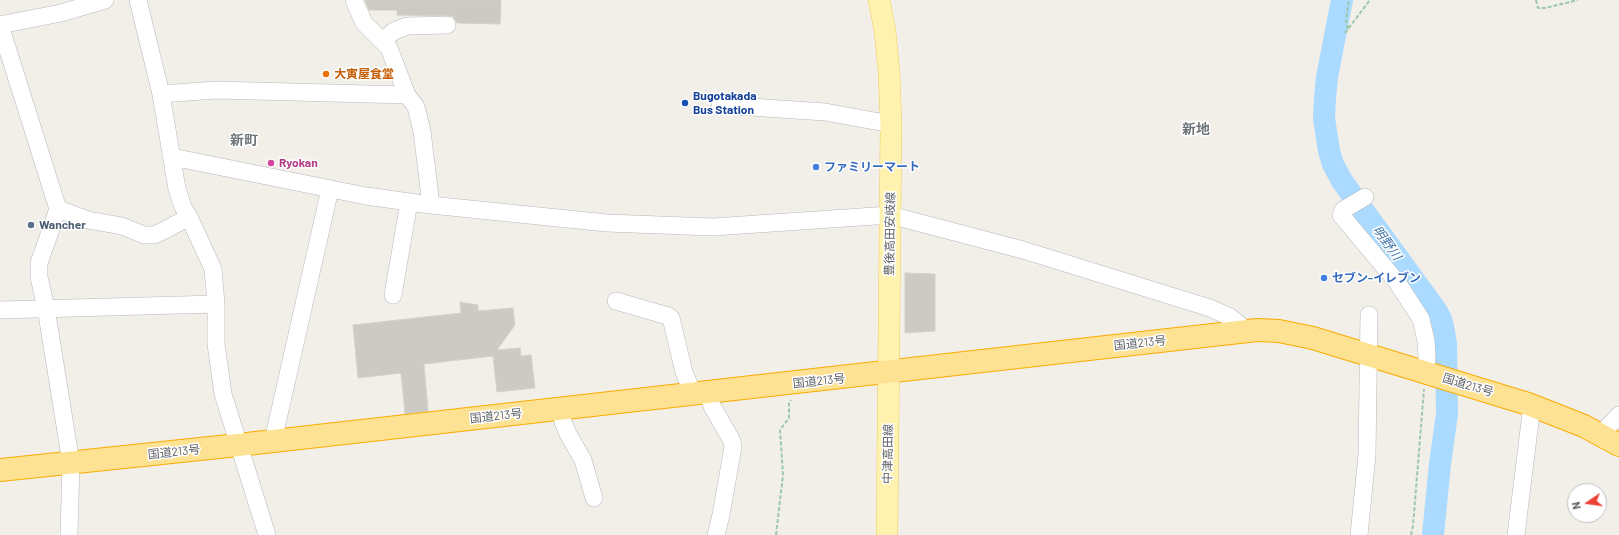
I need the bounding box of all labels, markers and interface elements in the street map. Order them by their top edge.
place label: 大寅屋食堂 [334,67,394,81]
marker: 大寅屋食堂 [321,69,331,79]
place label: Bugotakada Bus Station [693,89,757,117]
marker: Bugotakada Bus Station [680,98,690,108]
district label: 新地 [1182,121,1210,137]
district label: 新町 [230,132,258,148]
place label: Ryokan [279,156,318,170]
marker: Ryokan [266,158,276,168]
place label: ファミリーマート [824,160,920,174]
marker: ファミリーマート [811,162,821,172]
street label: 豊後高田安岐線 [882,192,898,276]
place label: Wancher [39,218,86,232]
marker: Wancher [26,220,36,230]
water label: 明野川 [1369,223,1405,263]
place label: セブン-イレブン [1332,271,1421,285]
marker: セブン-イレブン [1319,273,1329,283]
street label: 国道213号 [1113,333,1167,353]
street label: 国道213号 [1441,370,1495,400]
street label: 国道213号 [792,371,846,391]
street label: 国道213号 [469,406,523,426]
street label: 中津高田線 [880,424,896,484]
street label: 国道213号 [147,442,201,462]
north arrow [1567,483,1607,523]
text: N [1569,501,1583,511]

